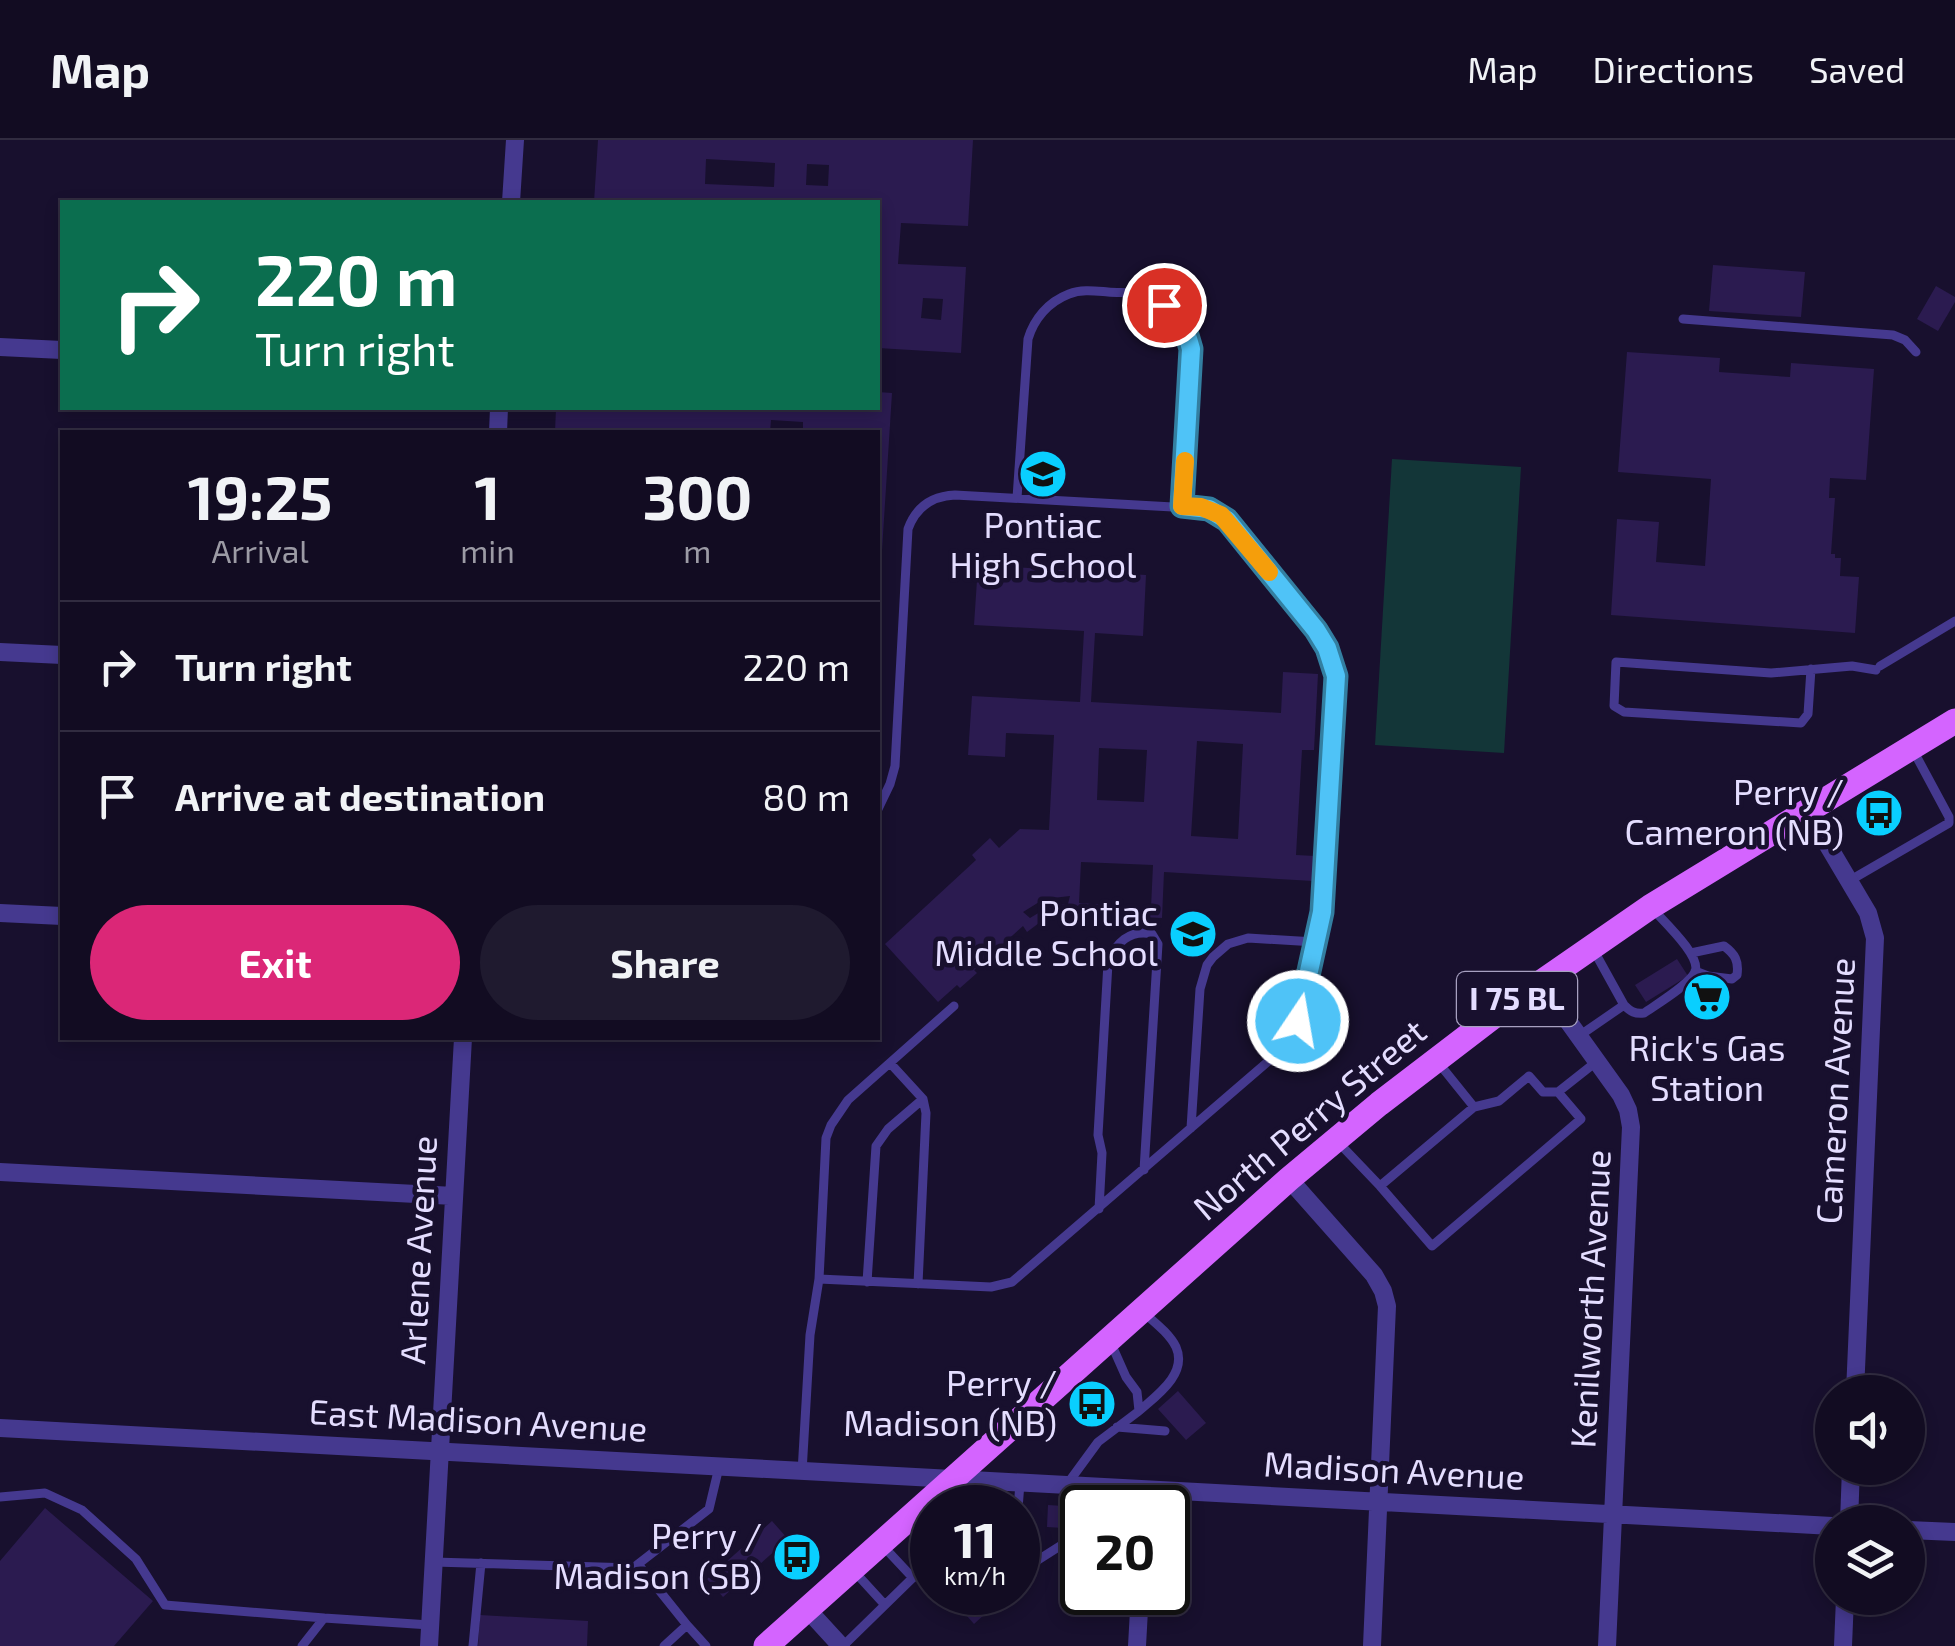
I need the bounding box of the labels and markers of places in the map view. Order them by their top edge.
pin [1122,263,1207,348]
school or university icon: Pontiac High School [1017,448,1069,500]
place label: Pontiac High School [950,503,1137,585]
place label: Perry / Cameron (NB) [1625,770,1844,852]
bus stop icon: Perry / Cameron (NB) [1853,787,1905,839]
place label: Pontiac Middle School [934,891,1159,973]
school or university icon: Pontiac Middle School [1167,908,1219,960]
supermarket icon: Rick's Gas Station [1681,971,1733,1023]
place label: Rick's Gas Station [1628,1026,1786,1108]
place label: Perry / Madison (NB) [843,1361,1057,1443]
bus stop icon: Perry / Madison (NB) [1066,1378,1118,1430]
place label: Perry / Madison (SB) [554,1514,762,1596]
bus stop icon: Perry / Madison (SB) [771,1531,823,1583]

